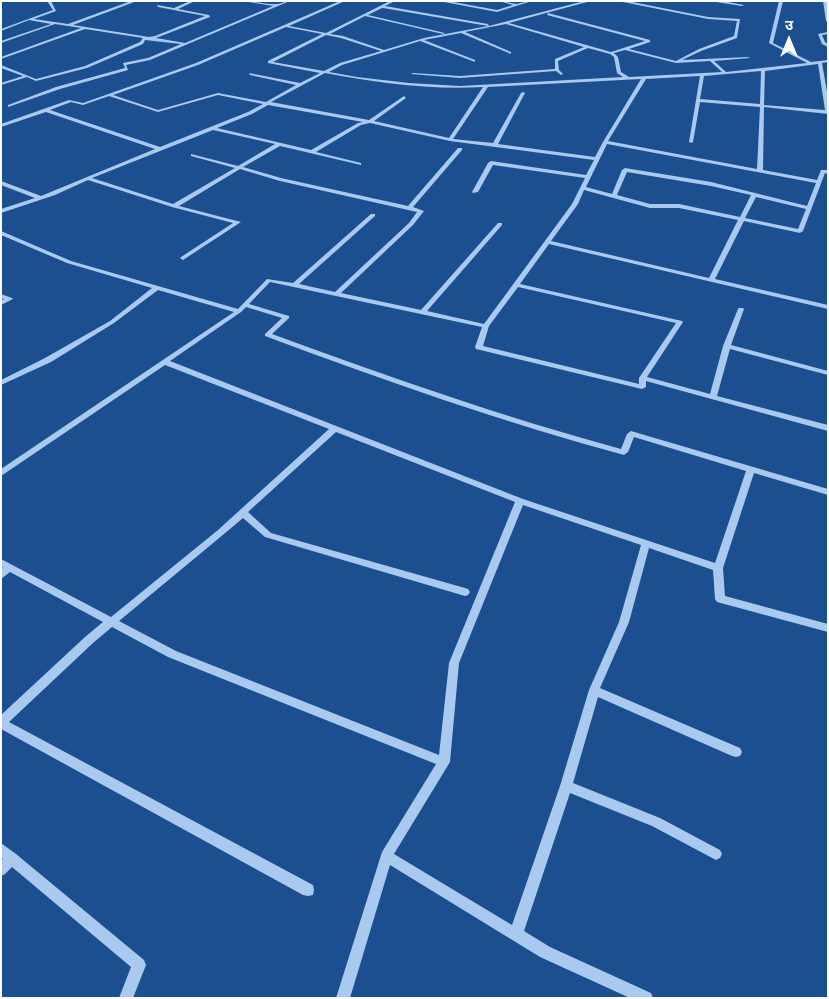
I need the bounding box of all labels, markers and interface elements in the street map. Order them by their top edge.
north arrow [764,15,814,65]
text: उ [785,16,793,34]

